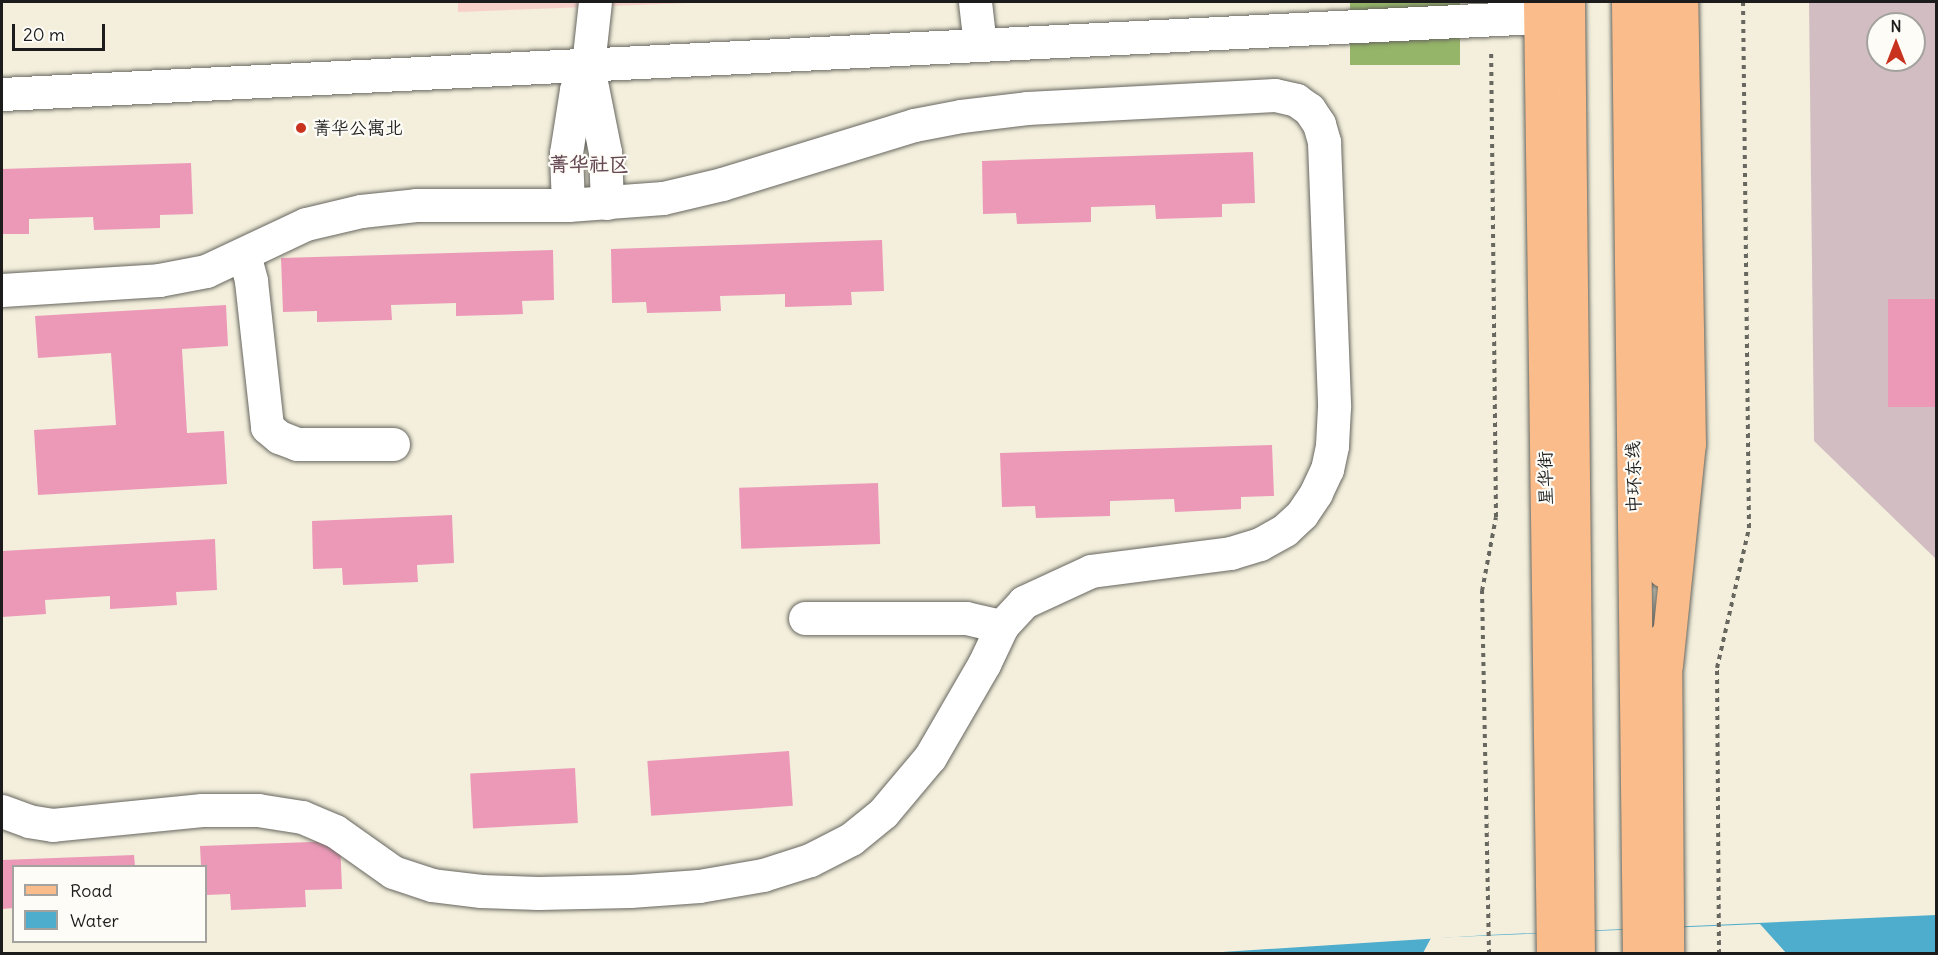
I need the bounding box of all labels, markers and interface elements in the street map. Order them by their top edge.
scale bar [15,12,108,50]
north arrow [1866,12,1926,72]
text: N [1890,16,1902,36]
text: 20 m [23,23,65,46]
place label: 菁华公寓北 [313,117,403,139]
marker: 菁华公寓北 [294,121,308,135]
district label: 菁华社区 [549,151,629,175]
street label: 中环东线 [1623,441,1645,513]
street label: 星华街 [1535,451,1557,505]
legend [12,865,207,943]
text: Road [70,879,112,902]
text: Water [70,909,119,932]

